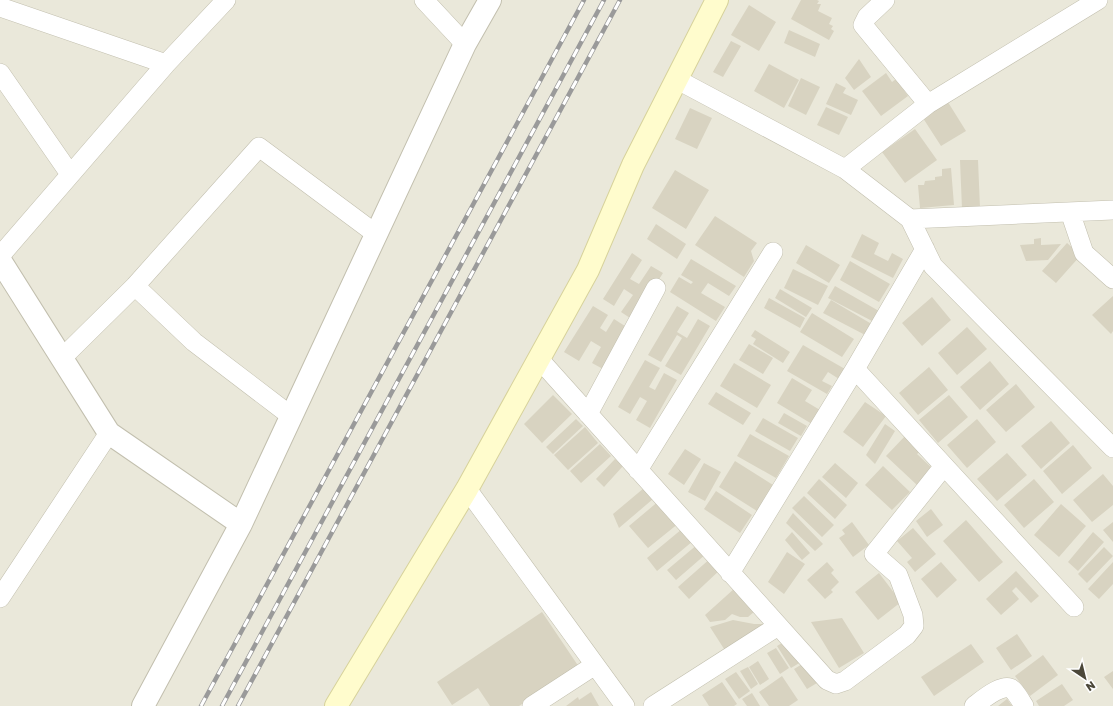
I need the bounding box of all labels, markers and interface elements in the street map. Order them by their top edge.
north arrow [1065,658,1105,698]
text: N [1084,679,1098,694]

